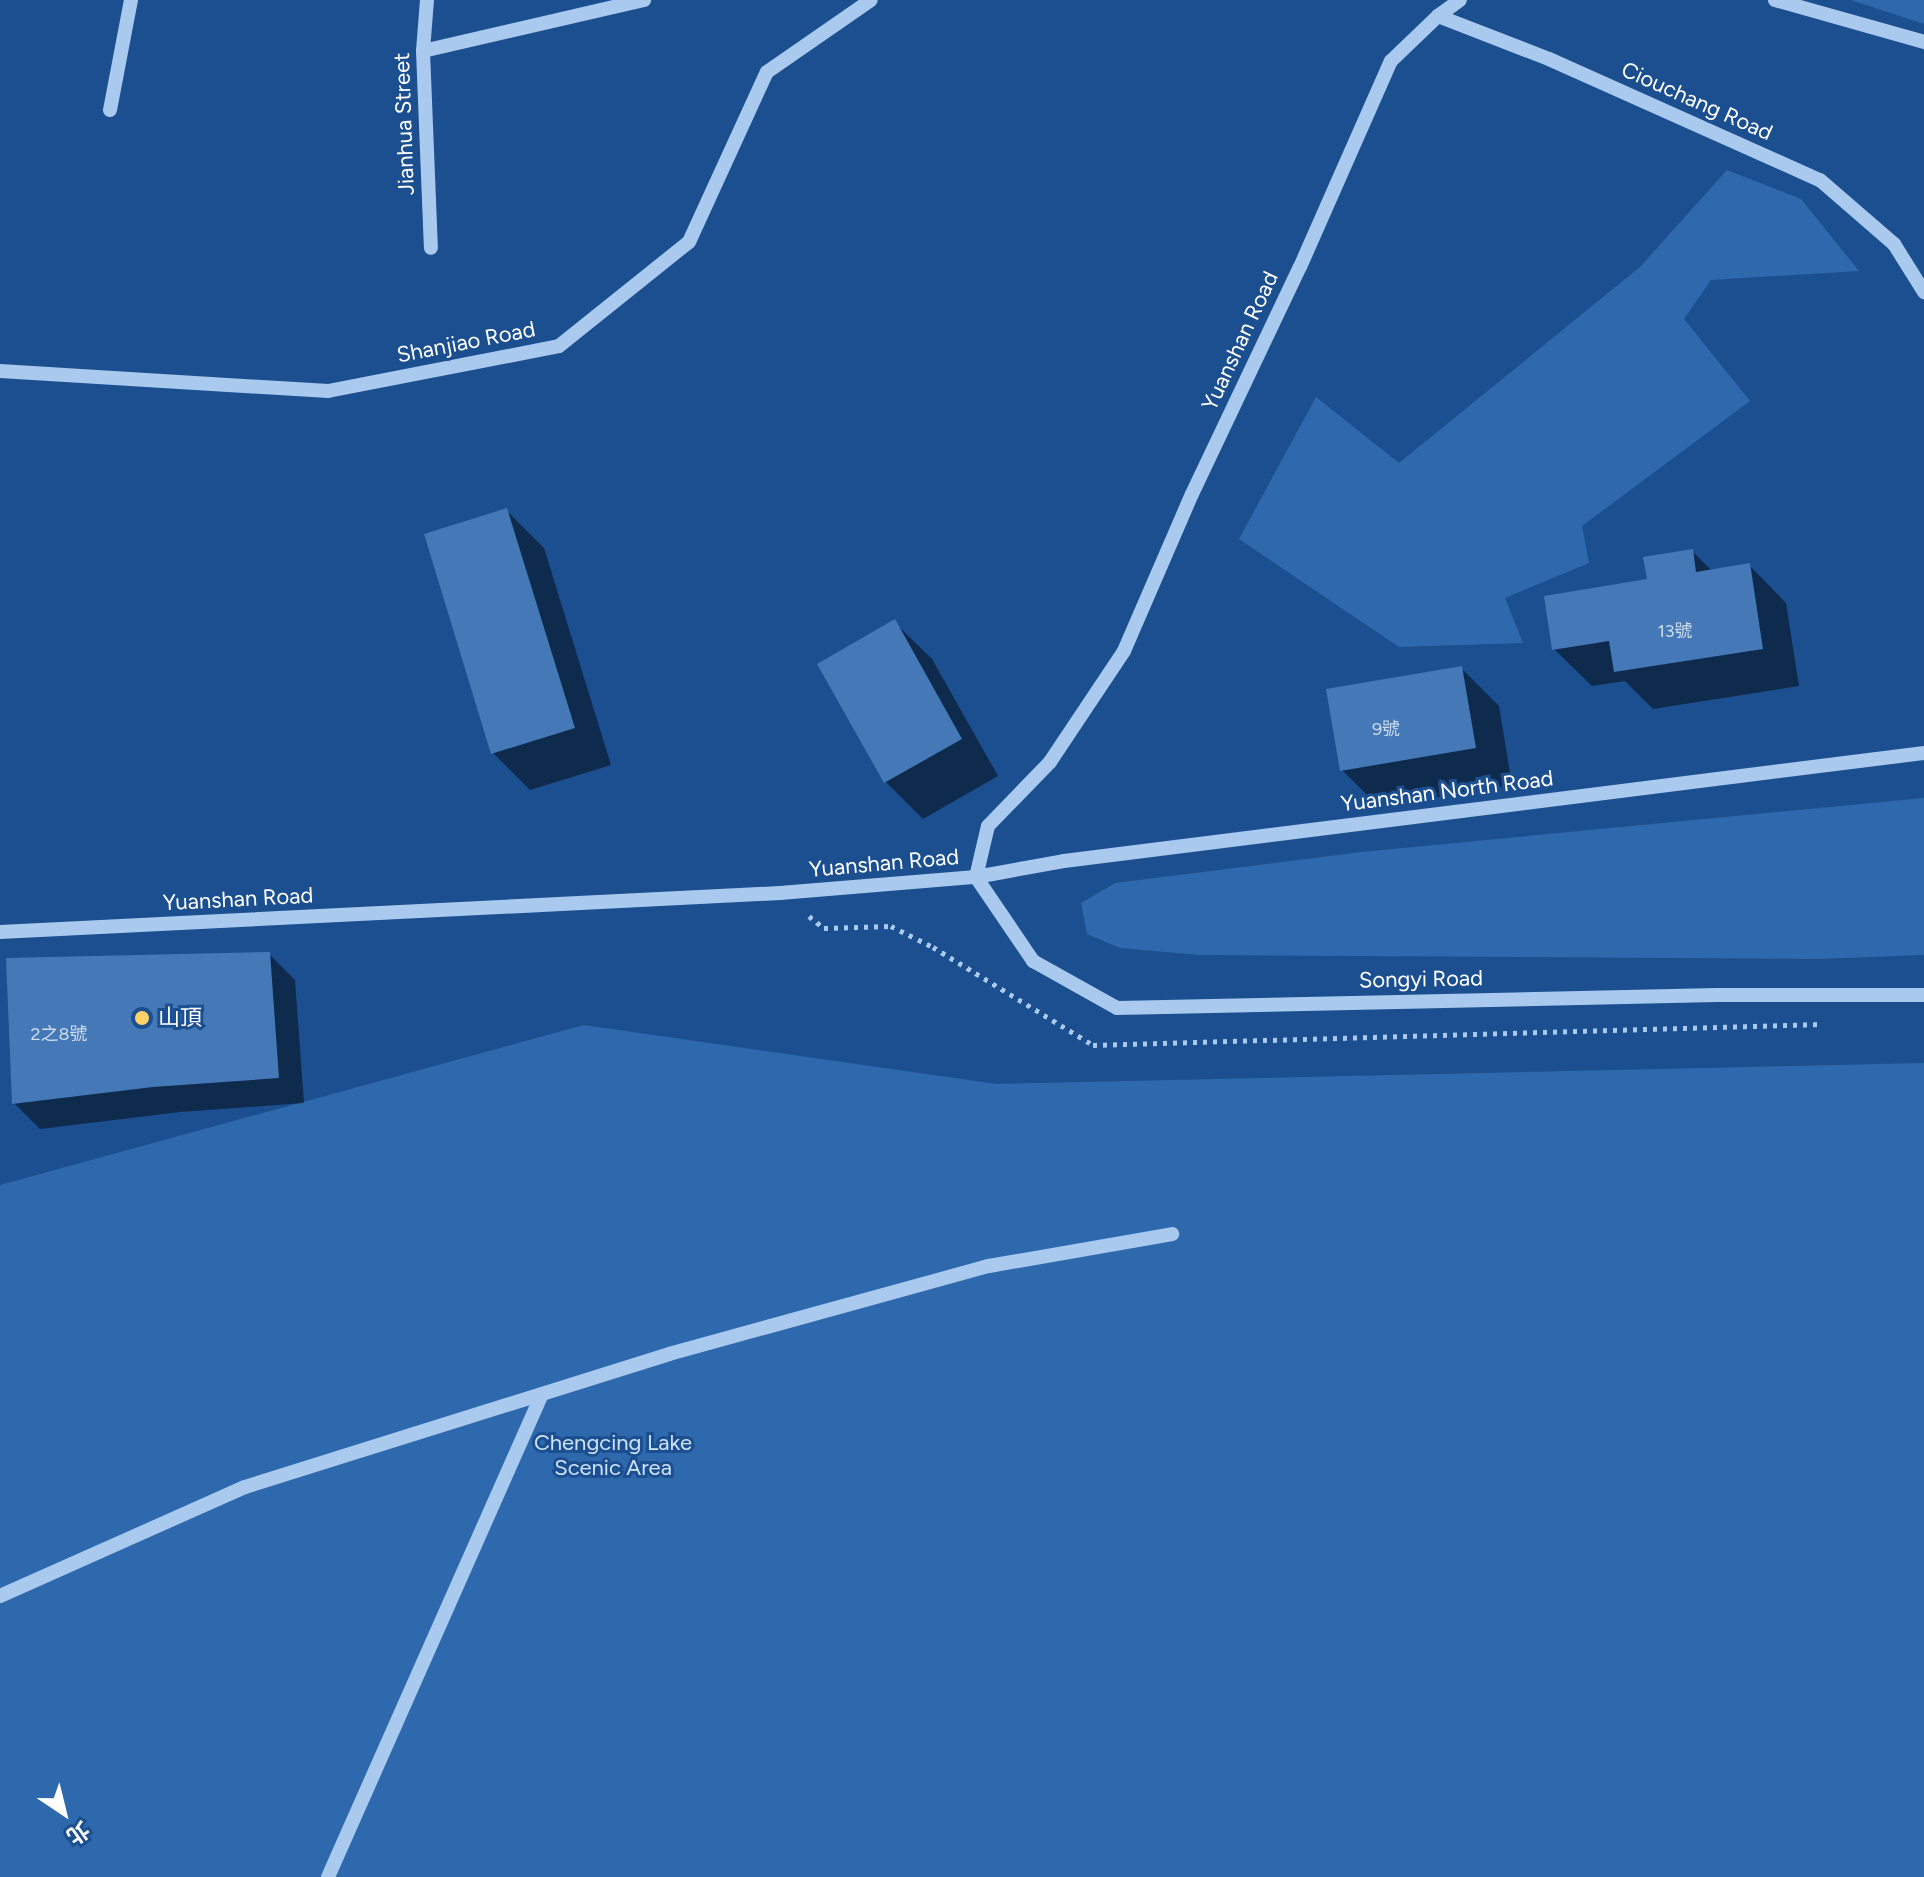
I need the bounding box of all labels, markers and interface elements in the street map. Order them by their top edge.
street label: Jianhua Street [388,52,420,196]
street label: Ciouchang Road [1617,56,1777,146]
street label: Yuanshan Road [1196,267,1284,415]
street label: Shanjiao Road [395,316,537,368]
house number: 13號 [1657,620,1693,642]
house number: 9號 [1372,718,1400,740]
street label: Yuanshan North Road [1339,765,1555,817]
street label: Yuanshan Road [808,843,960,883]
street label: Yuanshan Road [162,882,314,916]
street label: Songyi Road [1359,965,1483,993]
place label: 山頂 [158,1005,202,1031]
marker: 山頂 [133,1009,151,1027]
house number: 2之8號 [30,1023,88,1045]
park label: Chengcing Lake Scenic Area [534,1429,692,1480]
north arrow [24,1773,104,1853]
text: 北 [61,1816,95,1850]

